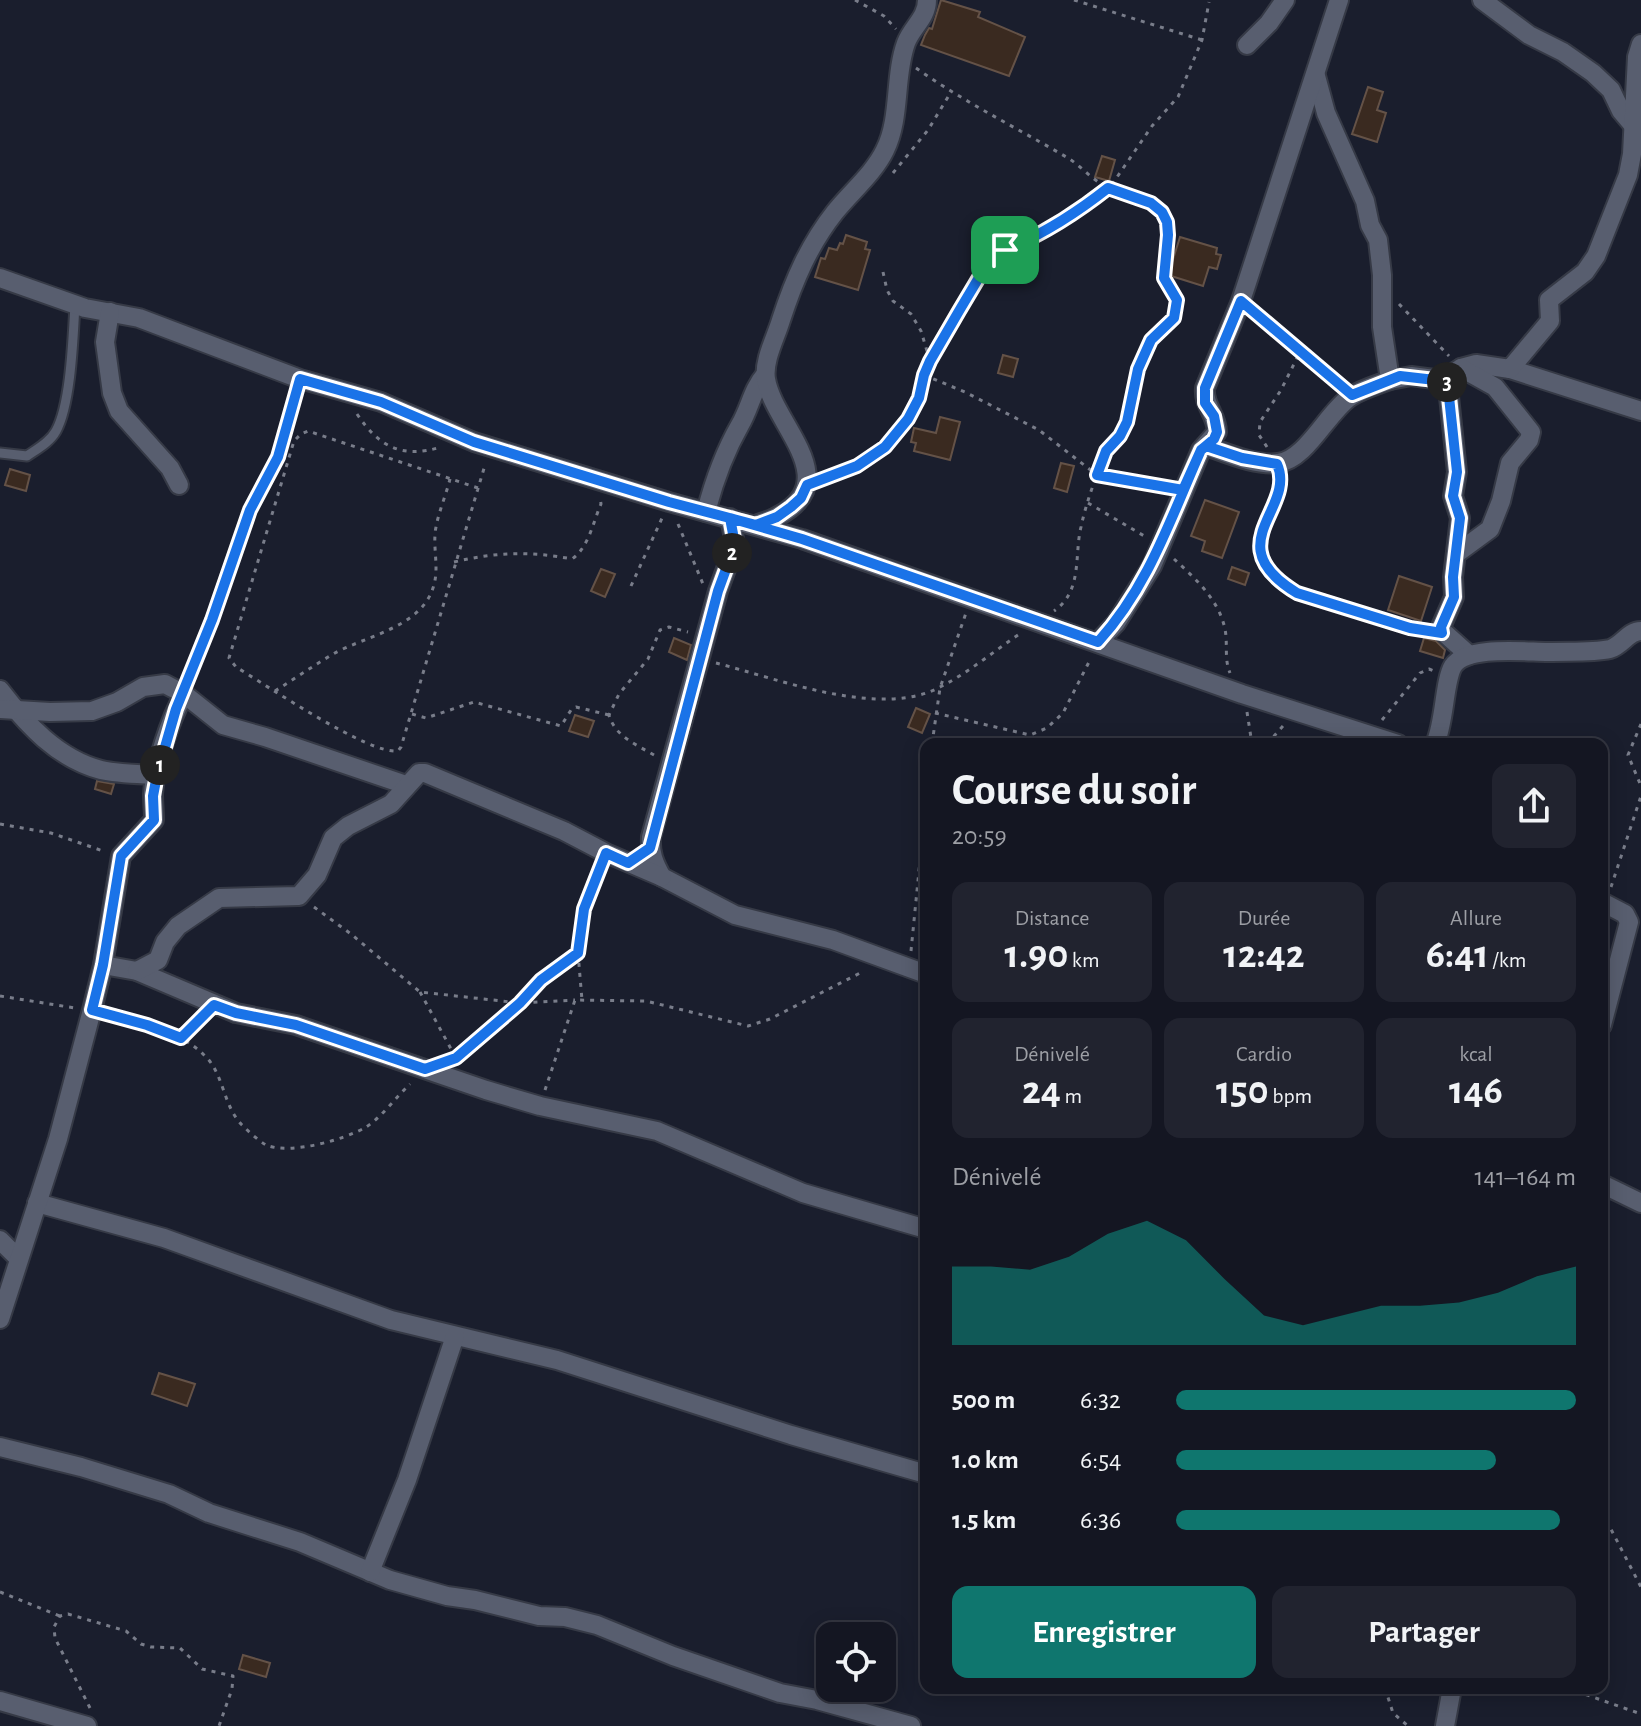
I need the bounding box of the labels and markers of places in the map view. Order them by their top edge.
pin [971,216,1039,284]
pin: 3 [1427,362,1467,402]
pin: 2 [712,533,752,573]
pin: 1 [140,745,180,785]

